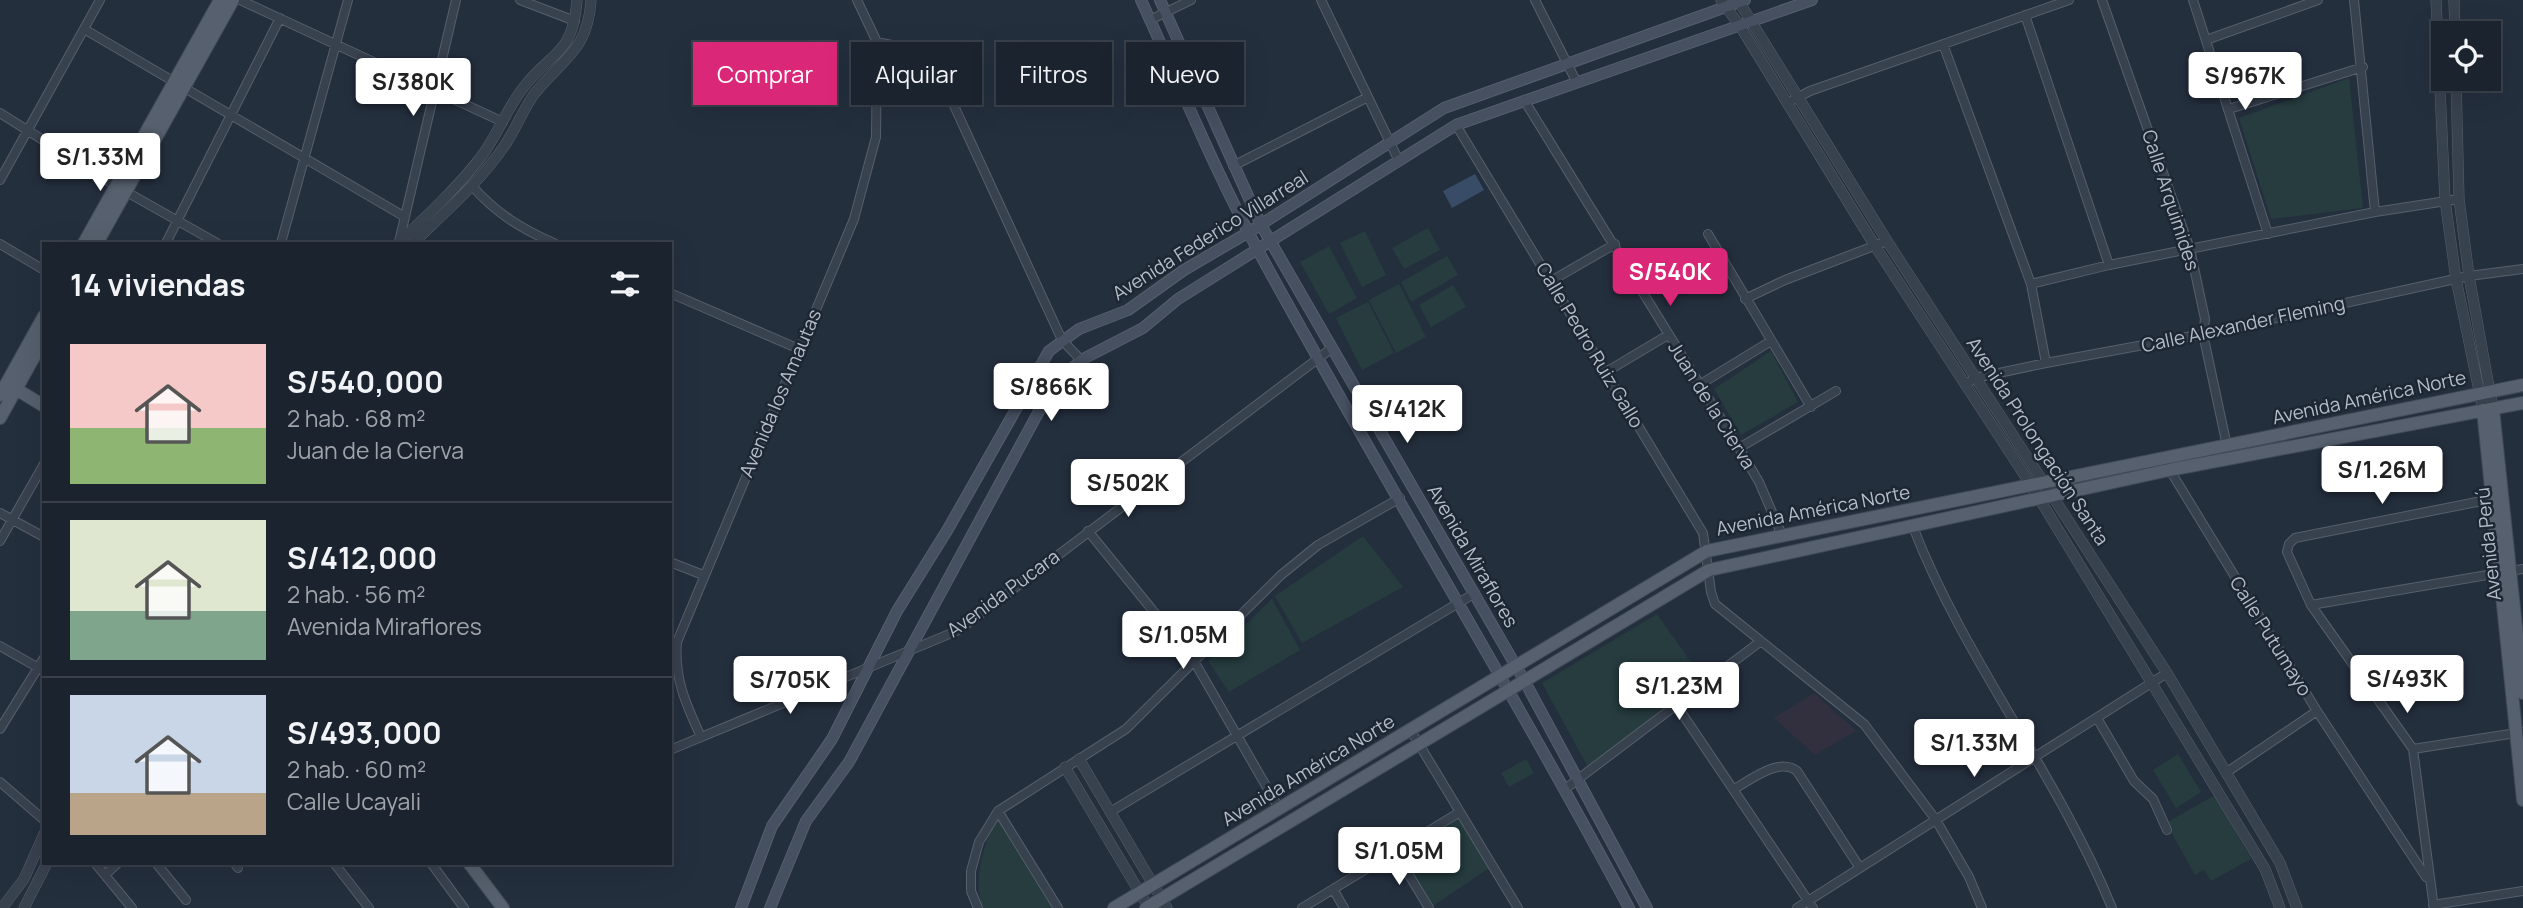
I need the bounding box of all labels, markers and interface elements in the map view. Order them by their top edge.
map controls [2431,21,2501,91]
button: locate [2431,21,2501,91]
chip: Comprar [693,42,837,105]
chip: Alquilar [851,42,982,105]
chip: Filtros [996,42,1112,105]
chip: Nuevo [1126,42,1244,105]
pin: S/967K [2188,52,2302,112]
pin: S/380K [356,58,470,118]
text: S/967K [2205,59,2285,91]
text: S/380K [372,65,454,97]
street label: Calle Arquimides [2136,126,2206,274]
pin: S/1.33M [35,134,165,193]
text: S/1.33M [56,140,144,172]
street label: Avenida Federico Villarreal [1107,164,1313,306]
pin: S/540K [1613,248,1727,308]
text: S/540K [1629,255,1711,287]
street label: Calle Pedro Ruiz Gallo [1530,257,1650,433]
text: 14 viviendas [70,264,246,305]
icon: filters [606,265,644,303]
street label: Calle Alexander Fleming [2139,290,2347,358]
street label: Avenida los Amautas [733,305,827,481]
street label: Avenida Prolongación Santa [1961,332,2115,550]
street label: Juan de la Cierva [1662,336,1762,474]
text: S/540,000 [287,361,444,402]
pin: S/866K [994,364,1108,423]
street label: Avenida América Norte [2270,364,2468,430]
text: S/866K [1010,370,1092,402]
icon: home [126,372,210,456]
pin: S/412K [1350,386,1464,445]
text: S/412K [1368,392,1446,424]
text: 2 hab. · 68 m² [287,402,425,434]
text: Juan de la Cierva [287,434,464,466]
pin: S/1.26M [2317,447,2447,506]
text: S/1.26M [2338,453,2426,485]
pin: S/502K [1071,460,1185,519]
text: S/502K [1087,466,1169,498]
street label: Avenida América Norte [1714,478,1912,542]
street label: Avenida Miraflores [1421,480,1525,632]
street label: Avenida Perú [2469,486,2507,602]
text: S/412,000 [287,537,437,578]
street label: Avenida Pucara [941,543,1065,643]
icon: home [126,548,210,632]
street label: Calle Putumayo [2224,571,2318,701]
text: 2 hab. · 56 m² [287,578,425,610]
text: Avenida Miraflores [287,610,482,642]
pin: S/1.05M [1118,612,1248,671]
text: S/1.05M [1138,618,1228,650]
pin: S/705K [733,656,847,716]
pin: S/493K [2350,656,2464,715]
pin: S/1.23M [1614,662,1744,722]
text: S/493K [2366,662,2448,694]
text: S/705K [750,663,830,695]
text: S/1.23M [1635,669,1723,701]
street label: Avenida América Norte [1217,708,1399,832]
text: S/493,000 [287,712,442,753]
pin: S/1.33M [1909,720,2039,779]
icon: home [126,723,210,807]
text: S/1.33M [1930,726,2018,758]
text: 2 hab. · 60 m² [287,753,426,785]
text: Calle Ucayali [287,785,421,817]
pin: S/1.05M [1334,828,1464,887]
text: S/1.05M [1354,834,1444,866]

